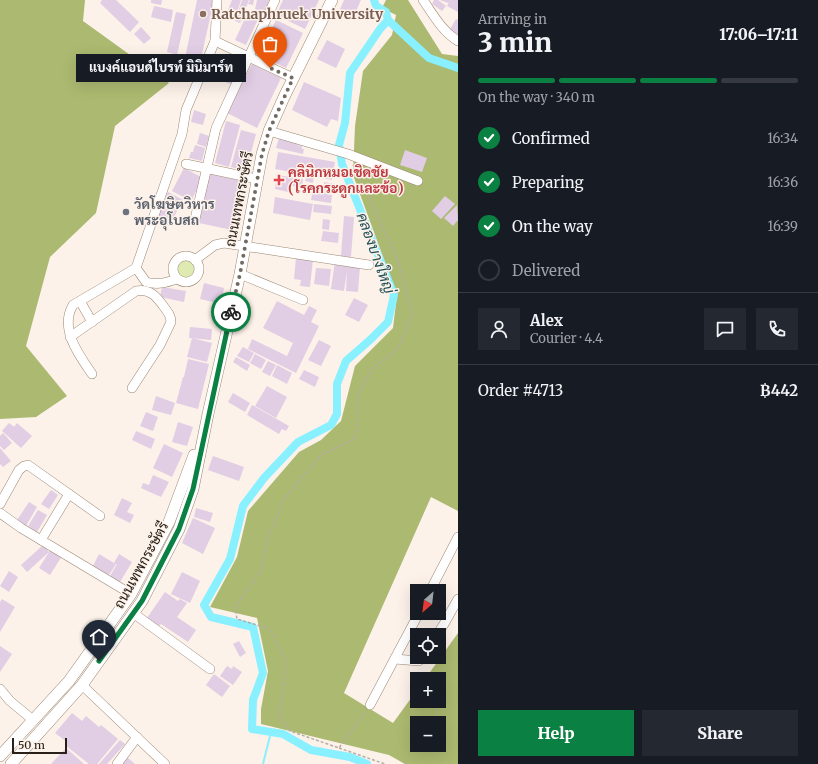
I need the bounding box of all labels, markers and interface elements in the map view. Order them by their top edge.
place label: Ratchaphruek University [211,5,384,23]
marker: Ratchaphruek University [198,9,208,19]
text: Arriving in [478,11,547,28]
text: 17:06–17:11 [719,25,798,44]
text: 3 min [478,26,552,59]
pin [253,27,287,68]
icon: bag [259,33,281,55]
callout: แบงค์แอนด์ไบรท์ มินิมาร์ท [76,54,246,82]
text: แบงค์แอนด์ไบรท์ มินิมาร์ท [89,59,233,76]
text: On the way · 340 m [478,89,595,106]
icon: check [478,127,500,149]
text: Confirmed [512,129,590,148]
text: 16:34 [767,130,798,147]
street label: ถนนเทพกระษัตรี [221,150,257,248]
place label: คลินิกหมอเชิดชัย (โรคกระดูกและข้อ) [288,163,404,199]
icon: check [478,171,500,193]
text: Preparing [512,173,584,192]
marker: คลินิกหมอเชิดชัย (โรคกระดูกและข้อ) [273,174,285,186]
text: 16:36 [767,174,798,191]
place label: วัดโฆษิตวิหาร พระอุโบสถ [134,195,215,231]
marker: วัดโฆษิตวิหาร พระอุโบสถ [121,207,131,217]
water label: คลองบางใหญ่ [353,210,400,297]
icon: check [478,215,500,237]
text: On the way [512,217,593,236]
text: 16:39 [768,218,798,235]
text: Delivered [512,261,580,280]
courier [211,292,251,332]
icon: bike [220,301,242,323]
button: person [478,308,520,350]
button: chat [704,308,746,350]
button: phone [756,308,798,350]
text: Alex [530,311,563,330]
text: Courier · 4.4 [530,330,603,347]
text: Order #4713 [478,381,563,400]
text: ฿442 [760,381,798,400]
street label: ถนนเทพกระษัตรี [110,518,172,612]
north arrow [410,584,446,620]
map controls [410,584,446,752]
pin [82,620,116,661]
icon: home [88,626,110,648]
button: locate [410,628,446,664]
button: + [410,672,446,708]
button: Help [478,710,634,756]
button: Share [642,710,798,756]
button: − [410,716,446,752]
scale bar [12,736,67,755]
text: 50 m [18,738,45,752]

